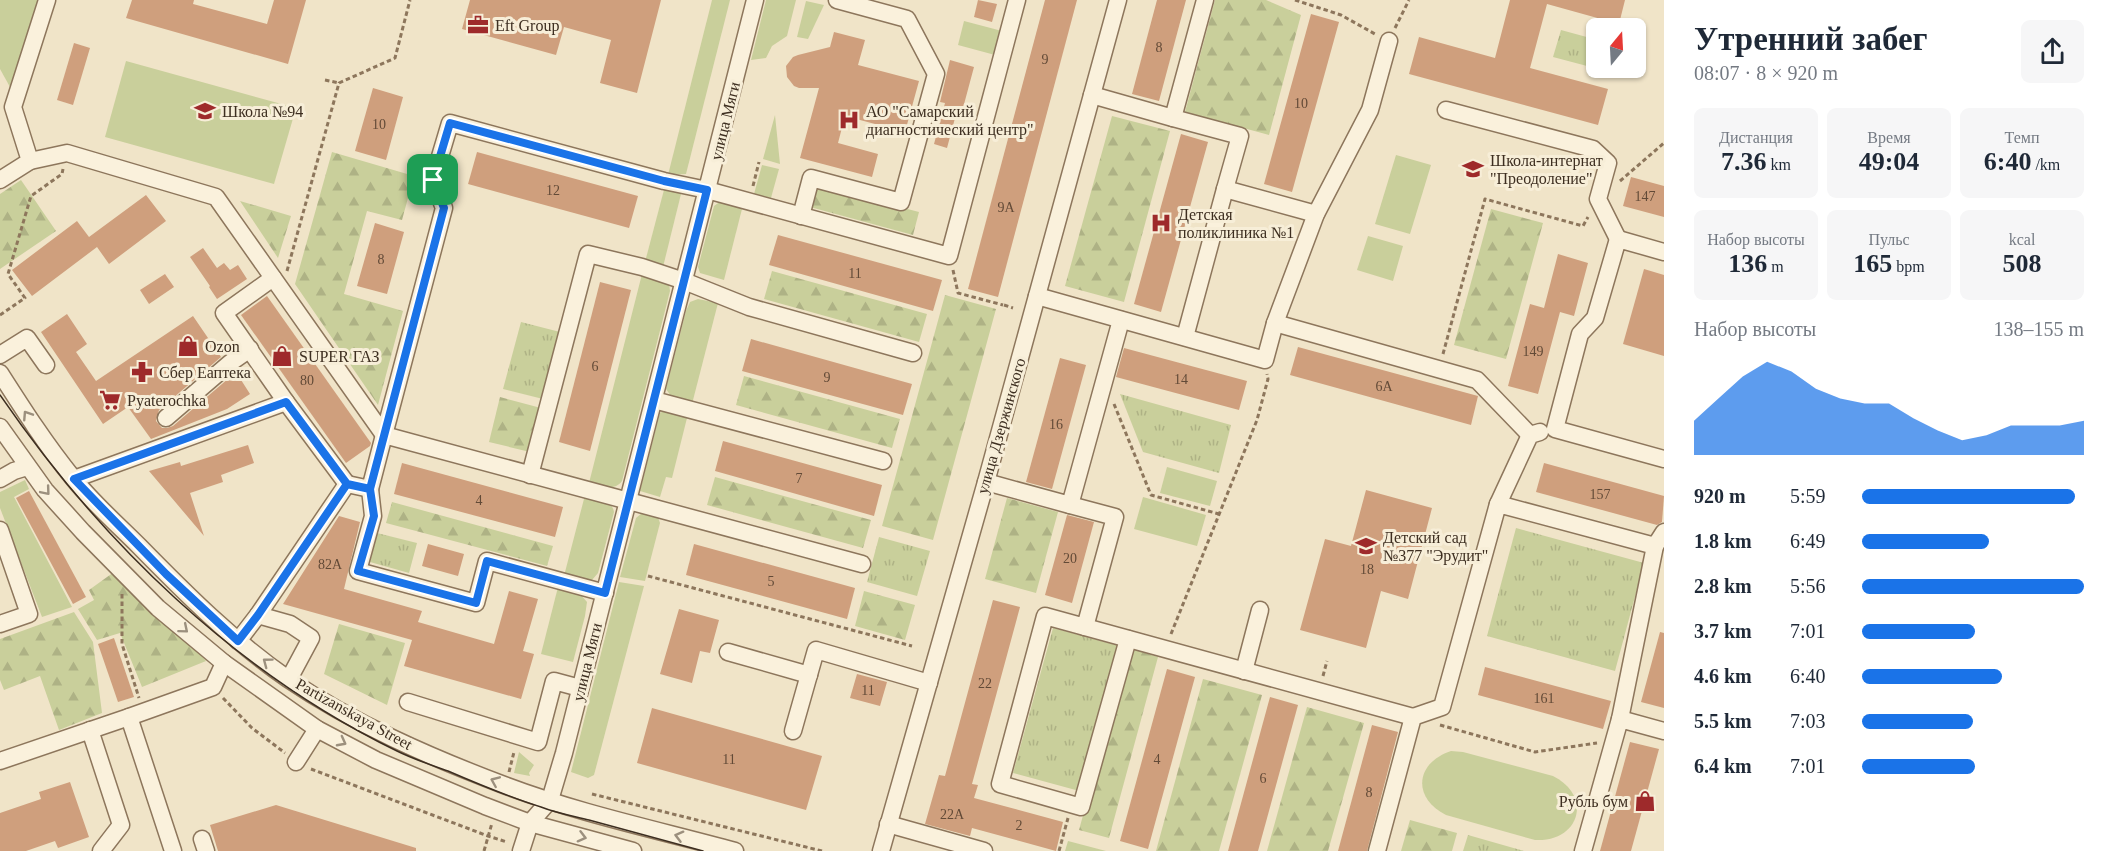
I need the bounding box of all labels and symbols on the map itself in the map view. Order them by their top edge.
office icon: Eft Group [466,13,490,37]
place label: Eft Group [495,17,559,35]
north arrow [1586,18,1646,78]
house number: 8 [1156,40,1163,55]
house number: 9 [1042,52,1049,67]
street label: улица Мяги [707,80,744,162]
house number: 10 [1294,96,1308,111]
school or university icon: Школа №94 [193,99,217,123]
place label: Школа №94 [222,103,303,120]
place label: АО "Самарский диагностический центр" [866,103,1033,139]
hospital icon: АО "Самарский диагностический центр" [837,108,861,132]
house number: 10 [372,117,386,132]
place label: Школа-интернат "Преодоление" [1490,152,1603,188]
pin [407,154,458,205]
school or university icon: Школа-интернат "Преодоление" [1461,157,1485,181]
house number: 12 [546,183,560,198]
house number: 147 [1635,189,1656,204]
house number: 9А [997,200,1015,215]
place label: Детская поликлиника №1 [1178,206,1294,241]
hospital icon: Детская поликлиника №1 [1149,211,1173,235]
house number: 8 [378,252,385,267]
house number: 11 [848,266,862,281]
shop icon: Ozon [176,334,200,358]
place label: Ozon [205,338,240,355]
shop icon: SUPER ГАЗ [270,344,294,368]
house number: 149 [1523,344,1544,359]
place label: SUPER ГАЗ [299,348,379,365]
street label: улица Дзержинского [973,356,1030,496]
house number: 6 [592,359,599,374]
pharmacy icon: Сбер Еаптека [130,360,154,384]
place label: Сбер Еаптека [159,364,251,382]
house number: 9 [824,370,831,385]
house number: 14 [1174,372,1188,387]
house number: 80 [300,373,314,388]
house number: 6А [1375,379,1393,394]
supermarket icon: Pyaterochka [98,388,122,412]
place label: Pyaterochka [127,392,206,410]
one-way arrow [22,411,34,421]
house number: 16 [1049,417,1063,432]
house number: 7 [796,471,803,486]
one-way arrow [39,484,50,495]
house number: 157 [1590,487,1611,502]
house number: 4 [476,493,483,508]
place label: Детский сад №377 "Эрудит" [1383,529,1488,565]
school or university icon: Детский сад №377 "Эрудит" [1354,534,1378,558]
house number: 20 [1063,551,1077,566]
house number: 82А [318,557,343,572]
house number: 18 [1360,562,1374,577]
house number: 5 [768,574,775,589]
street label: улица Мяги [569,621,606,703]
one-way arrow [177,622,188,633]
one-way arrow [262,659,273,670]
street label: Partizanskaya Street [292,675,416,754]
house number: 22 [978,676,992,691]
house number: 11 [861,683,875,698]
house number: 161 [1534,691,1555,706]
one-way arrow [336,735,347,746]
house number: 11 [722,752,736,767]
house number: 4 [1154,752,1161,767]
house number: 6 [1260,771,1267,786]
one-way arrow [490,776,501,788]
house number: 8 [1366,785,1373,800]
shop icon: Рубль бум [1633,789,1657,813]
place label: Рубль бум [1559,793,1628,811]
house number: 22А [940,807,965,822]
house number: 2 [1016,818,1023,833]
one-way arrow [576,830,587,842]
one-way arrow [674,830,684,843]

